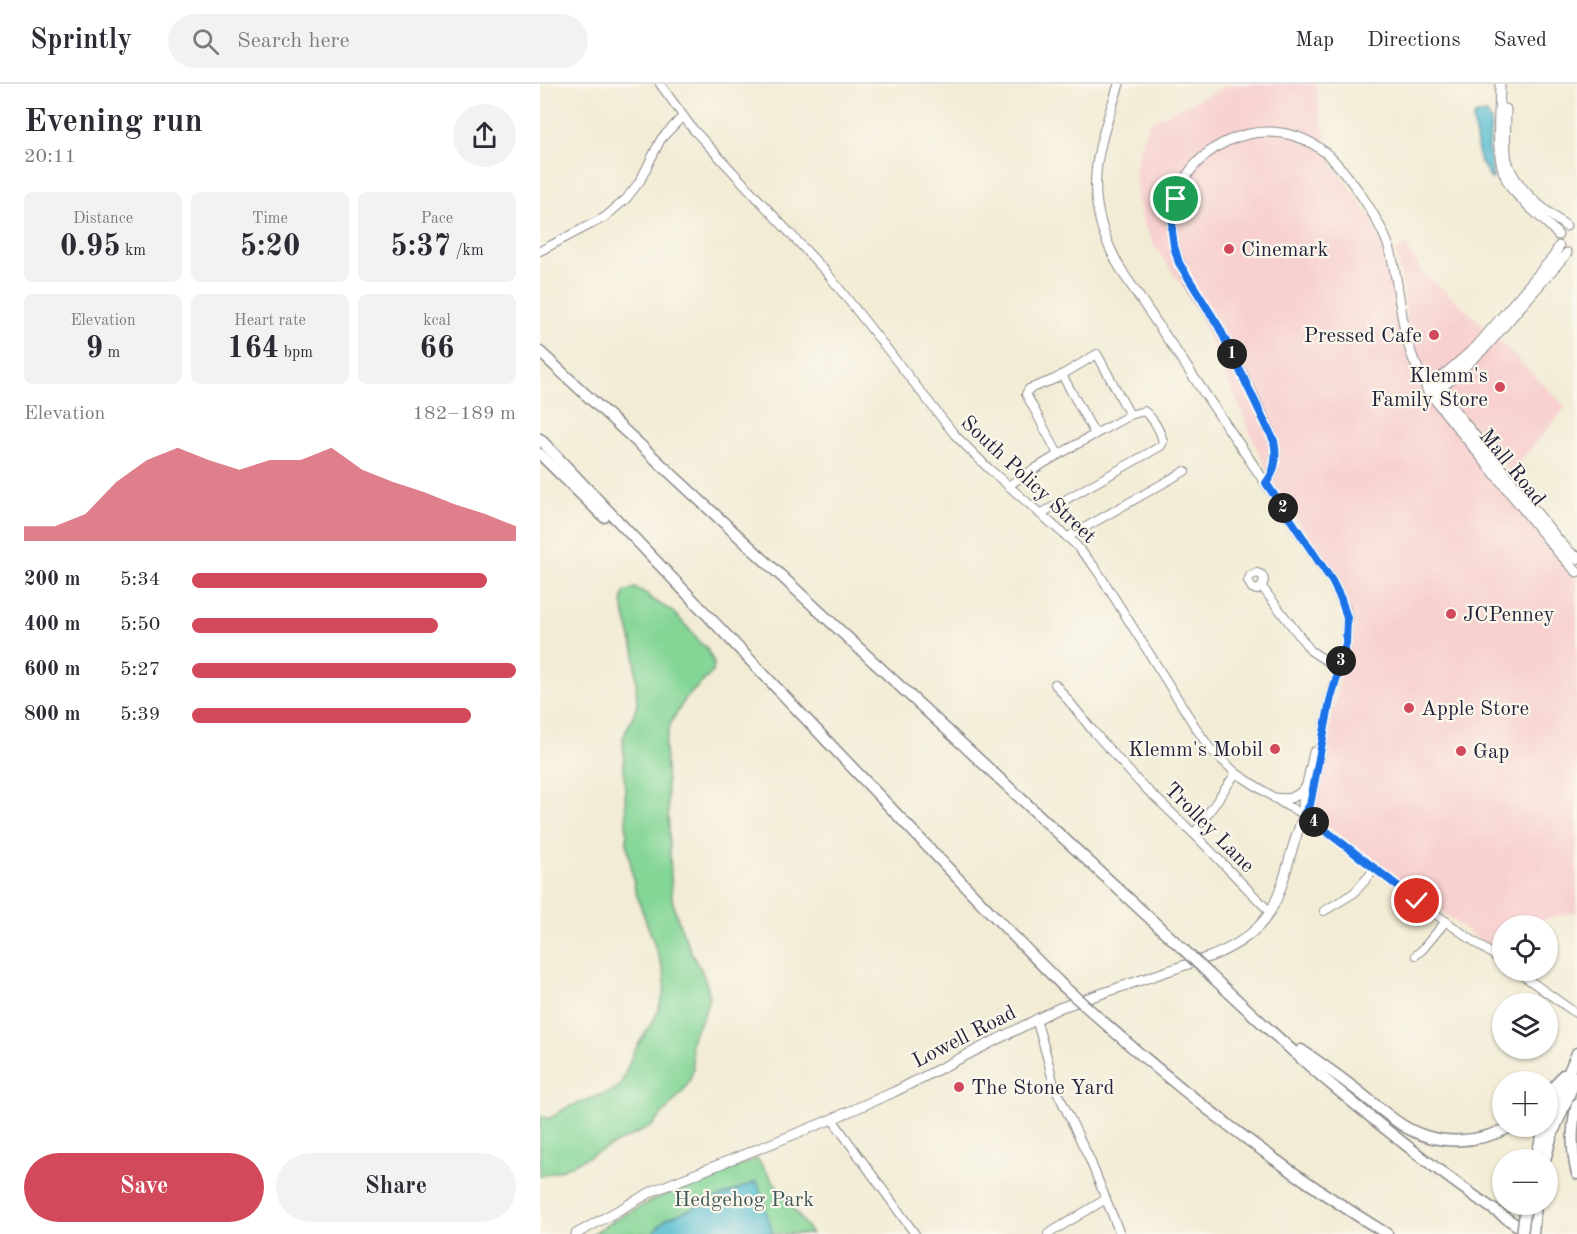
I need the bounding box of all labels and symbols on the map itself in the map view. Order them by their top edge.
pin [1150,173,1201,224]
place label: Cinemark [1241,240,1328,261]
marker: Cinemark [1222,242,1236,256]
place label: Pressed Cafe [1304,326,1422,347]
marker: Pressed Cafe [1427,328,1441,342]
pin: 1 [1217,339,1247,369]
place label: Klemm's Family Store [1371,366,1488,411]
marker: Klemm's Family Store [1493,380,1507,394]
street label: South Policy Street [956,412,1100,548]
street label: Mall Road [1475,426,1549,510]
pin: 2 [1268,493,1298,523]
place label: JCPenney [1463,605,1555,626]
marker: JCPenney [1444,607,1458,621]
pin: 3 [1326,646,1356,676]
place label: Apple Store [1421,699,1529,720]
marker: Apple Store [1402,701,1416,715]
place label: Klemm's Mobil [1128,740,1263,761]
marker: Klemm's Mobil [1268,742,1282,756]
place label: Gap [1473,742,1509,763]
marker: Gap [1454,744,1468,758]
street label: Trolley Lane [1160,779,1258,877]
pin: 4 [1299,807,1329,837]
pin [1391,875,1442,926]
street label: Lowell Road [910,1002,1020,1072]
place label: The Stone Yard [971,1078,1115,1099]
marker: The Stone Yard [952,1080,966,1094]
park label: Hedgehog Park [674,1190,814,1211]

